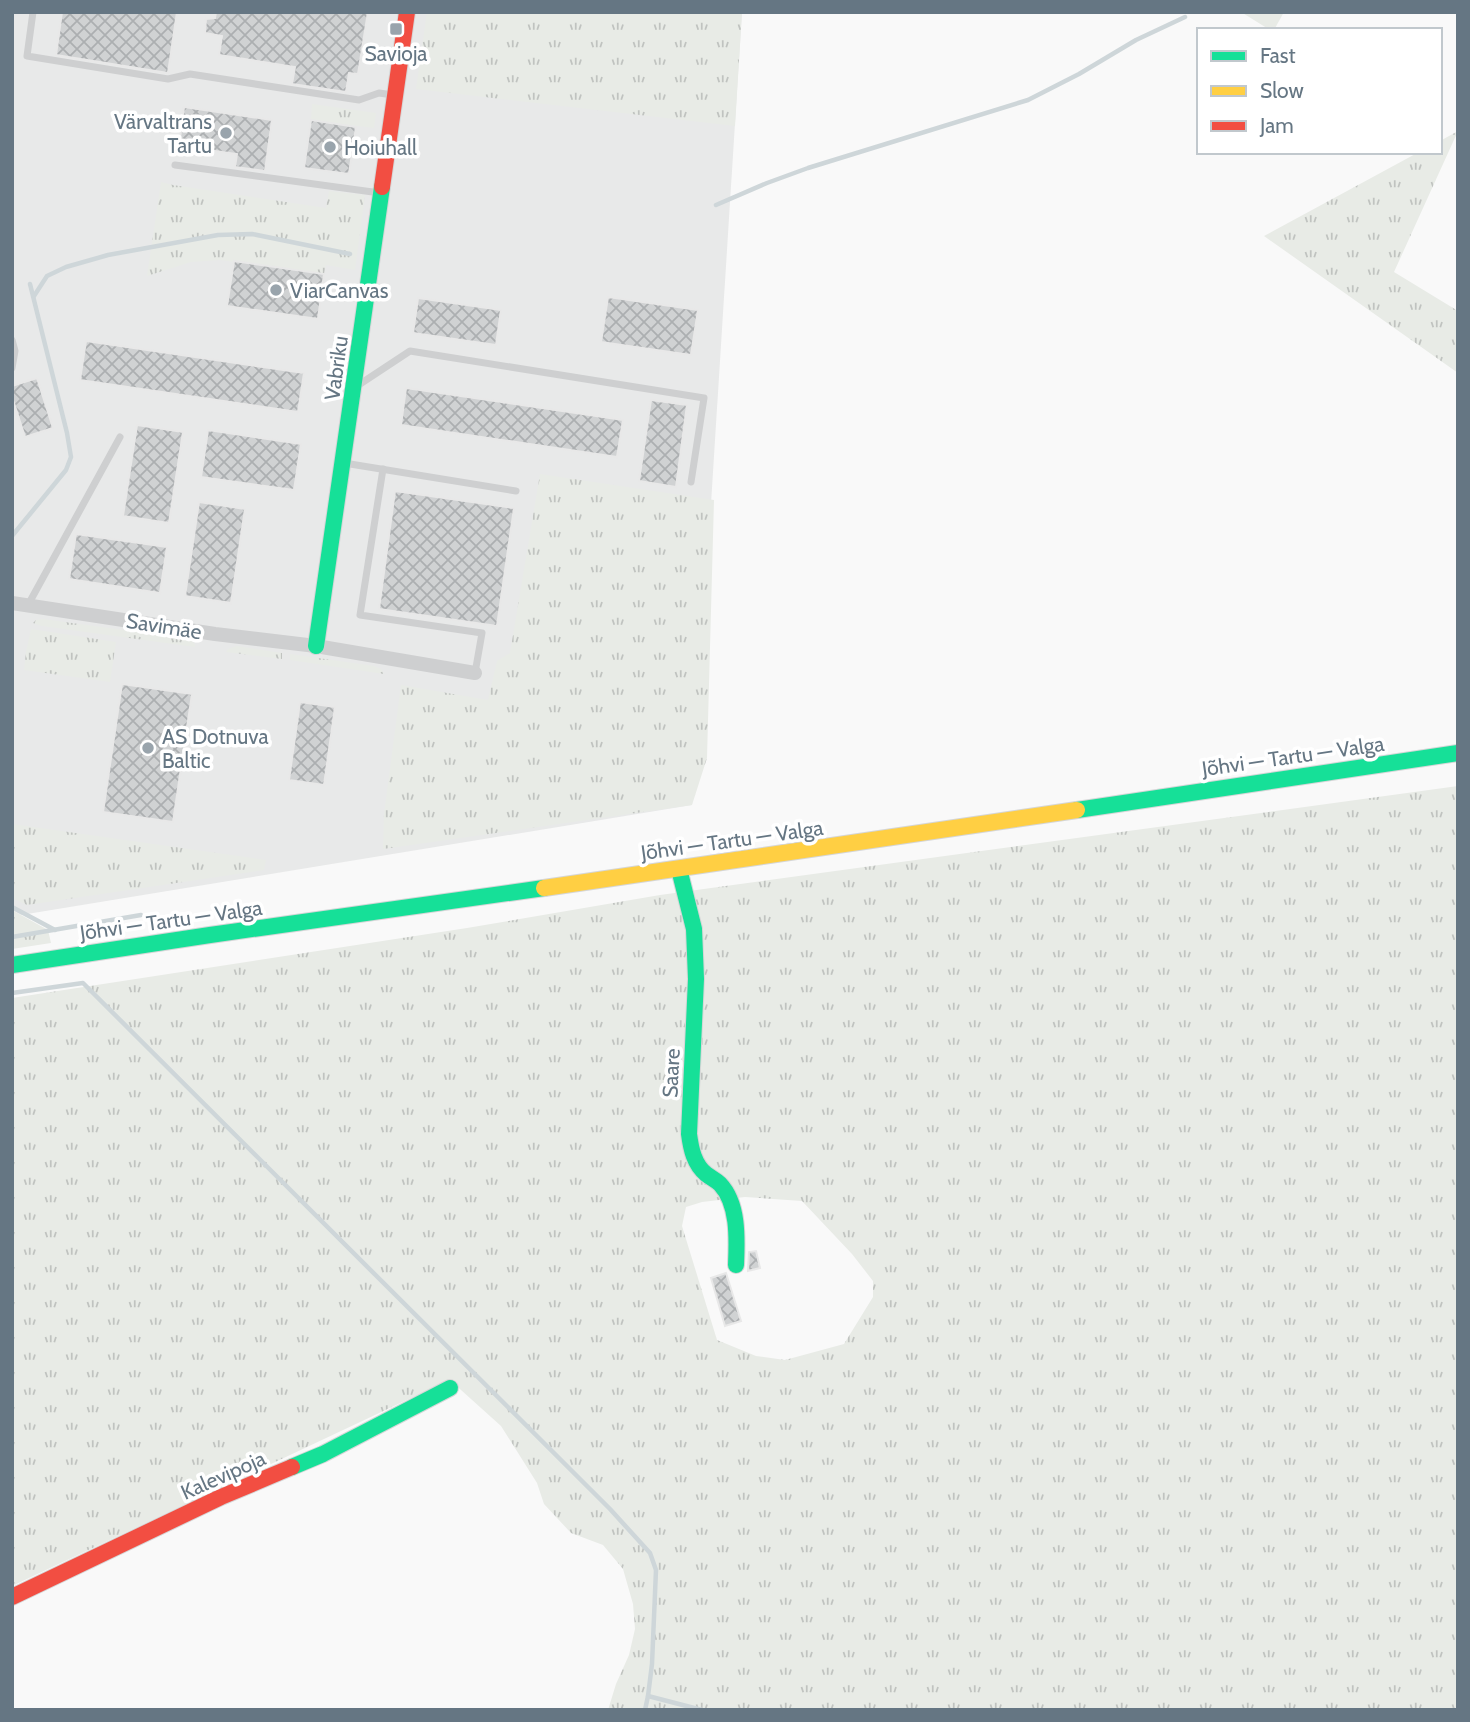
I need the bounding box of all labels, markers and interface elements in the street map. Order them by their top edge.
marker: Savioja [388,21,404,37]
legend [1197,28,1442,154]
place label: Savioja [365,41,427,67]
text: Fast [1260,43,1296,68]
text: Slow [1260,78,1304,103]
place label: Värvaltrans Tartu [114,109,212,158]
text: Jam [1259,113,1294,138]
marker: Värvaltrans Tartu [218,125,234,141]
place label: Hoiuhall [344,135,417,160]
marker: Hoiuhall [322,139,338,155]
place label: ViarCanvas [290,278,389,303]
marker: ViarCanvas [268,282,284,298]
street label: Vabriku [319,334,353,402]
street label: Savimäe [125,608,204,644]
place label: AS Dotnuva Baltic [162,724,269,773]
street label: Jõhvi — Tartu — Valga [1199,731,1386,781]
marker: AS Dotnuva Baltic [140,740,156,756]
street label: Jõhvi — Tartu — Valga [638,815,825,865]
street label: Jõhvi — Tartu — Valga [77,895,264,945]
street label: Saare [657,1047,685,1098]
street label: Kalevipoja [177,1445,270,1506]

